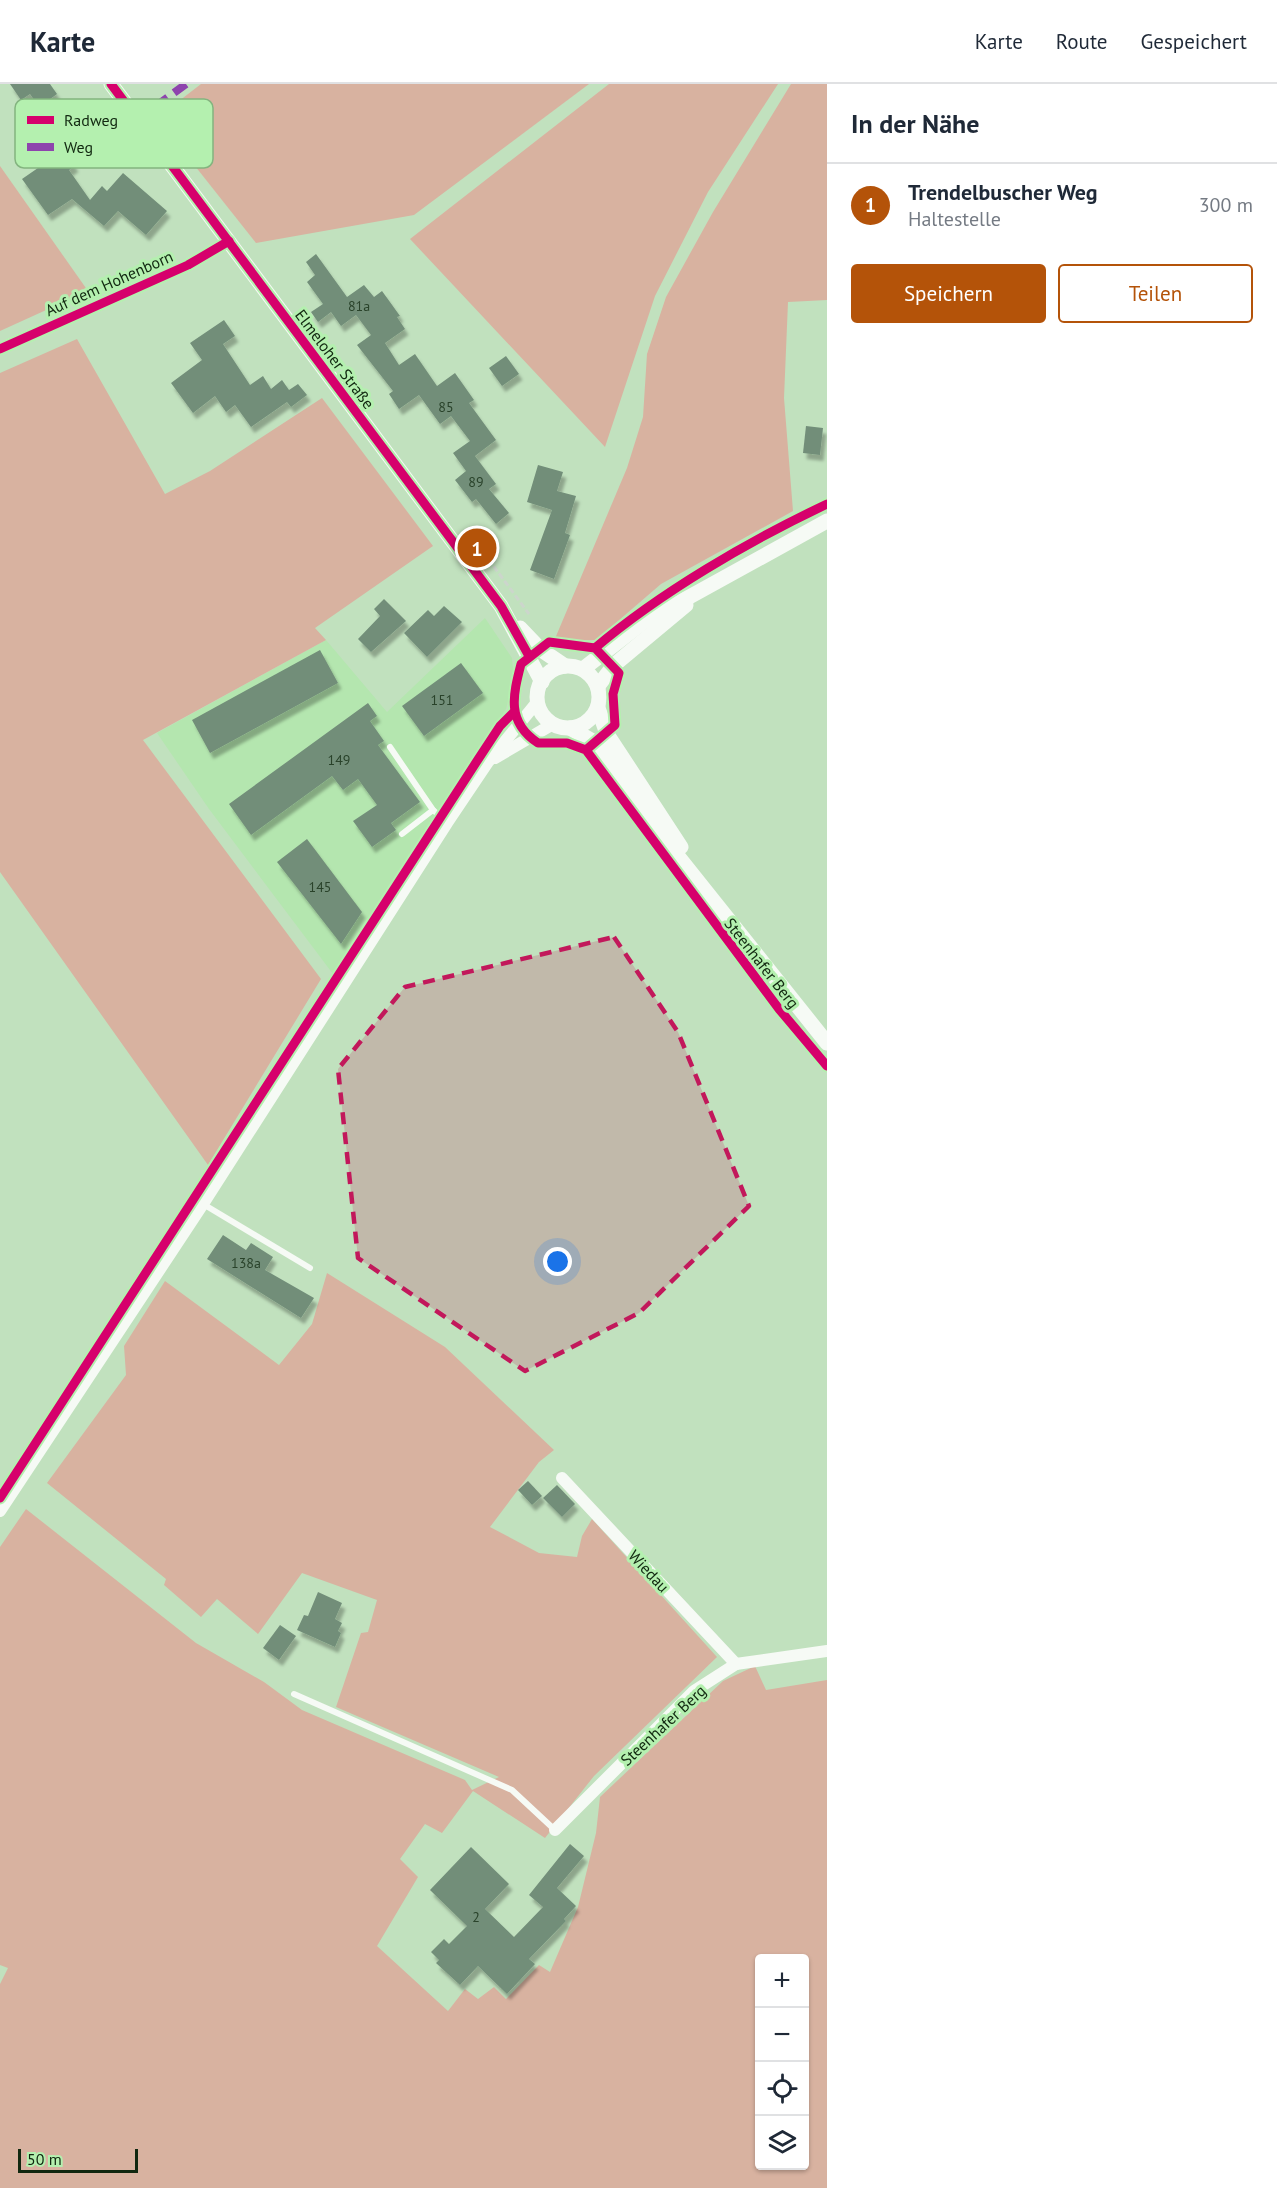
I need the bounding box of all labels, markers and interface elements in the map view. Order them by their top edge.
text: Karte [30,23,95,60]
text: Karte [975,28,1023,55]
text: Route [1056,28,1107,55]
text: Gespeichert [1140,28,1247,55]
legend [15,99,213,168]
text: In der Nähe [851,107,979,140]
text: Radweg [64,110,118,130]
text: Weg [64,137,93,157]
text: Trendelbuscher Weg [908,178,1098,206]
text: 1 [865,192,876,218]
text: 300 m [1199,192,1253,218]
text: Haltestelle [908,206,1001,232]
street label: Auf dem Hohenborn [42,246,176,320]
button: Speichern [851,264,1046,323]
button: Teilen [1058,264,1253,323]
house number: 81a [348,297,370,315]
street label: Elmeloher Straße [291,305,379,413]
house number: 85 [438,398,454,416]
house number: 89 [468,473,484,491]
pin: 1 [458,526,496,570]
house number: 151 [431,691,453,709]
house number: 149 [328,751,350,769]
house number: 145 [309,878,331,896]
street label: Steenhafer Berg [720,914,804,1012]
your location [543,1247,572,1276]
house number: 138a [231,1254,261,1272]
street label: Wiedau [624,1546,674,1596]
street label: Steenhafer Berg [616,1680,710,1770]
house number: 2 [472,1908,480,1926]
map controls [755,1954,809,2170]
button: + [755,1954,809,2008]
button: − [755,2008,809,2062]
button: locate [755,2062,809,2116]
button: layers [755,2116,809,2170]
scale bar [18,2146,138,2174]
text: 50 m [27,2149,62,2169]

